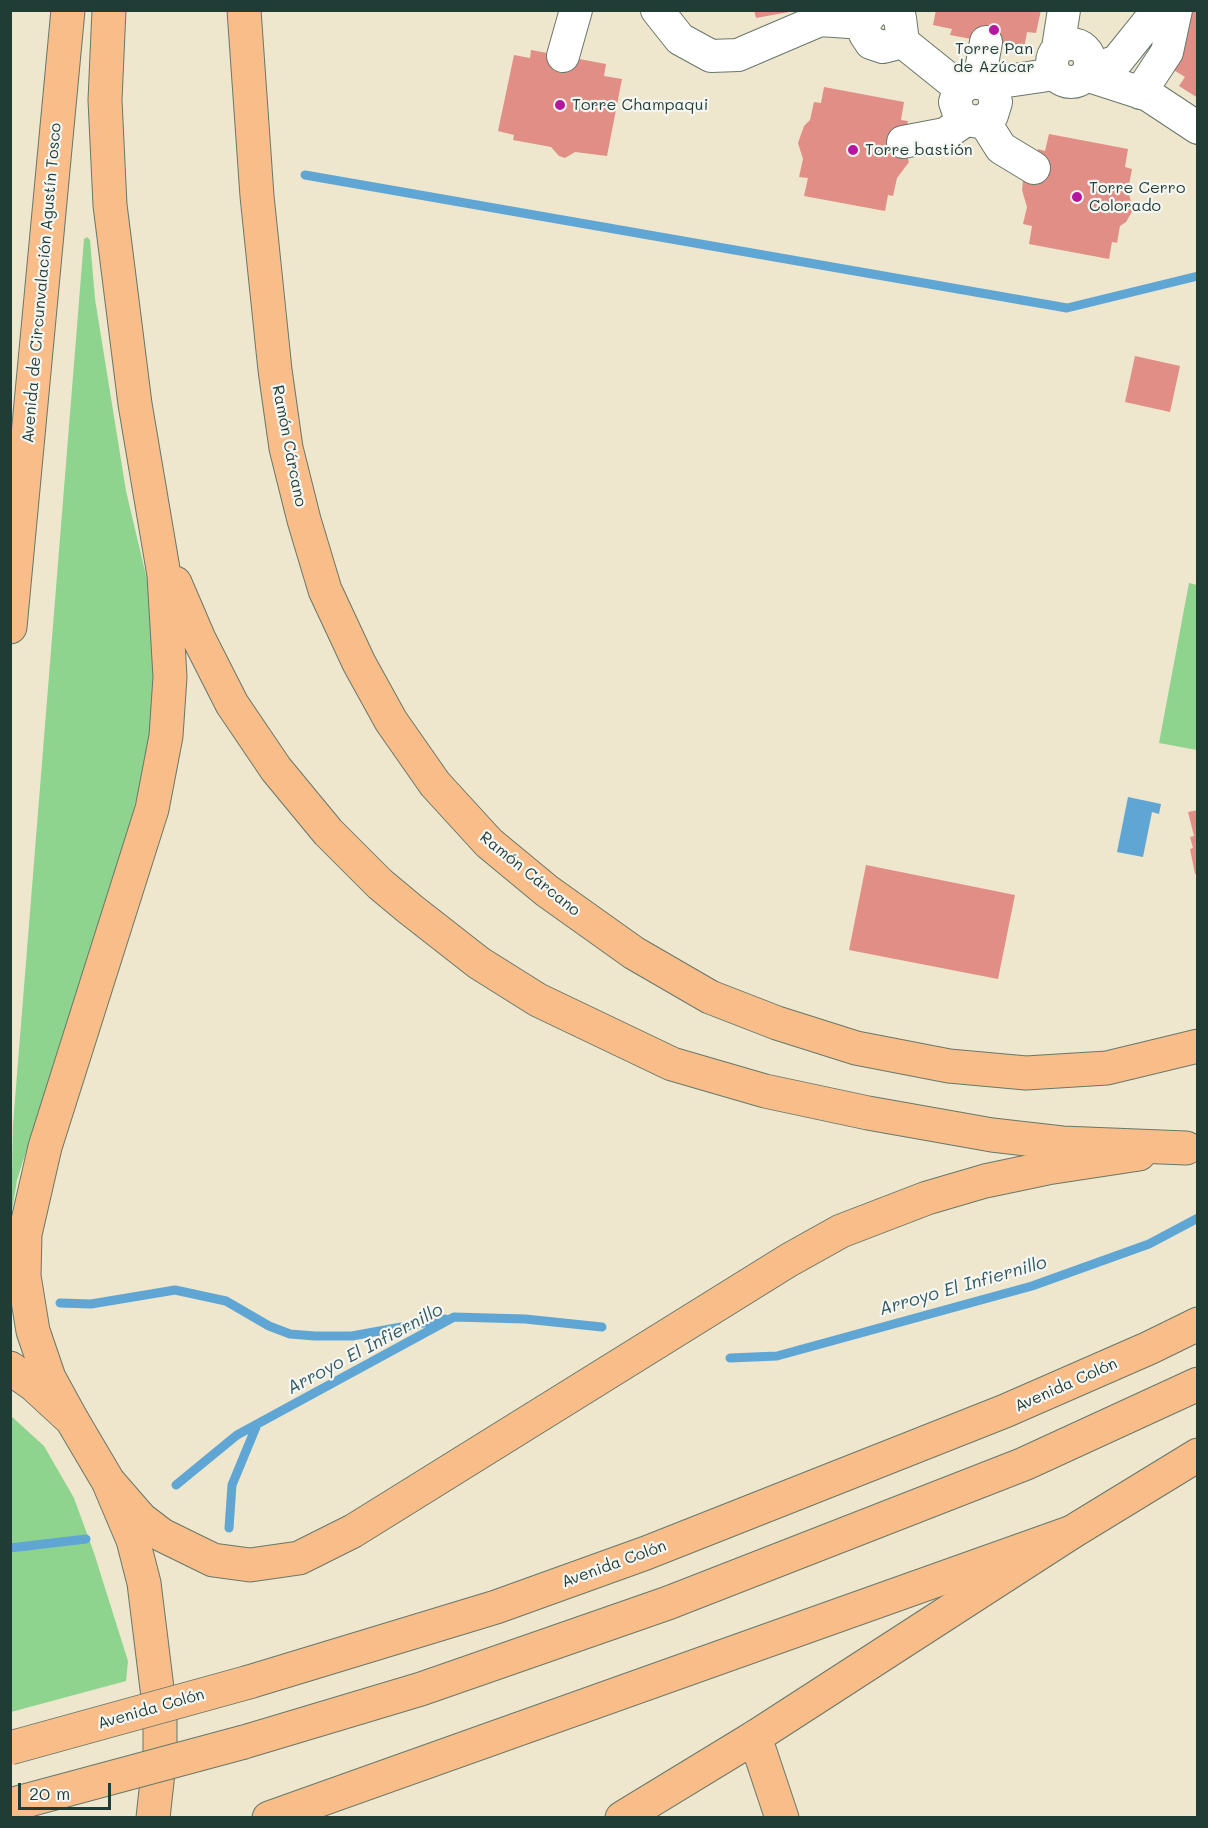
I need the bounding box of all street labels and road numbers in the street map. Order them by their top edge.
street label: Avenida de Circunvalación Agustín Tosco [18,122,66,444]
street label: Ramón Cárcano [268,384,310,508]
street label: Ramón Cárcano [476,828,584,920]
street label: Avenida Colón [1012,1354,1120,1416]
street label: Avenida Colón [559,1536,669,1592]
street label: Avenida Colón [95,1685,207,1733]

